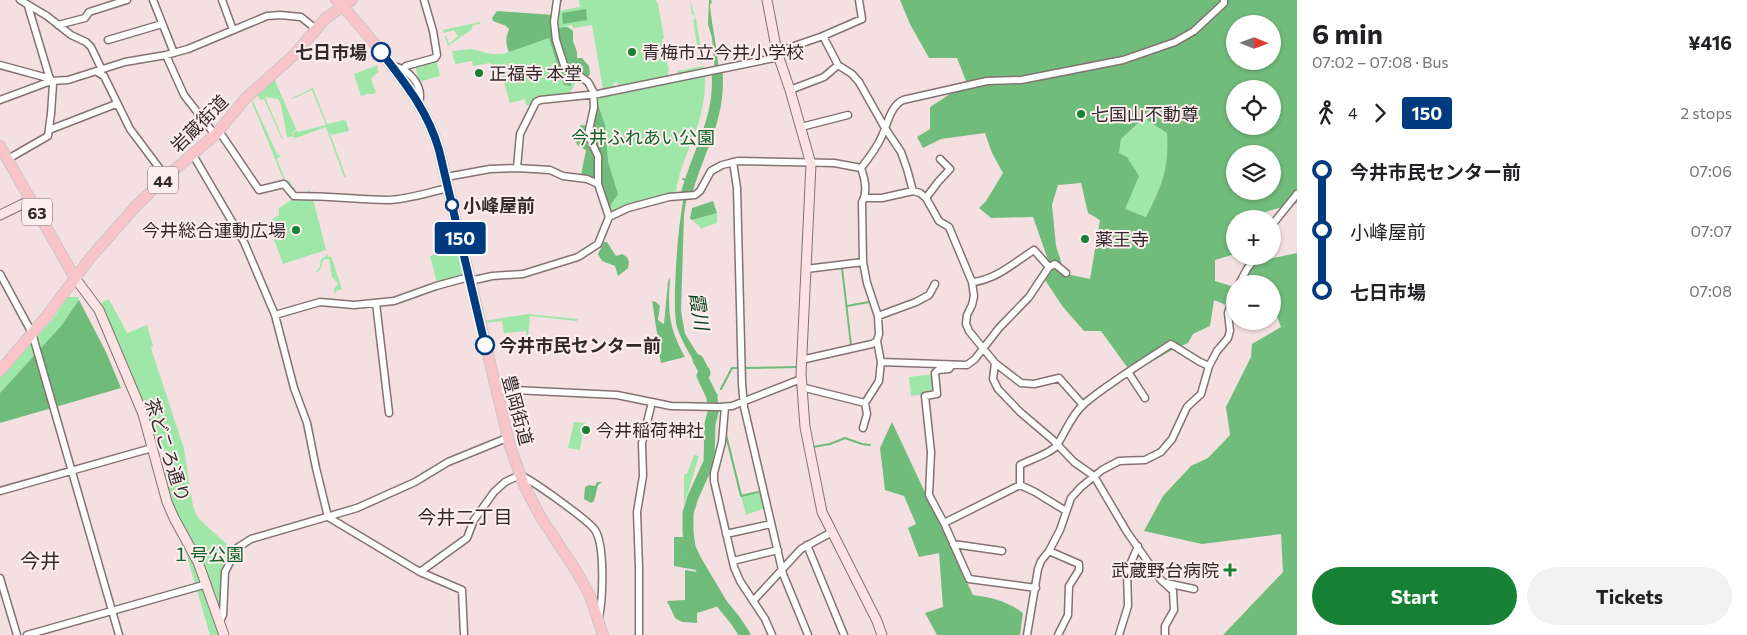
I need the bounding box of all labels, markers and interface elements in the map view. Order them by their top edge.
north arrow [1226,15,1281,70]
map controls [1226,15,1281,330]
text: 6 min [1312,16,1383,50]
text: ¥416 [1688,31,1732,54]
place label: 七日市場 [295,41,367,63]
place label: 青梅市立今井小学校 [642,41,804,63]
marker: 七日市場 [371,42,391,62]
marker: 青梅市立今井小学校 [626,46,638,58]
text: 07:02 – 07:08 · Bus [1312,52,1449,71]
place label: 正福寺 本堂 [489,62,582,84]
marker: 正福寺 本堂 [473,67,485,79]
button: locate [1226,80,1281,135]
street label: 岩蔵街道 [166,90,232,156]
icon: walk [1312,99,1340,127]
icon: forward [1366,99,1394,127]
text: 150 [1412,102,1442,124]
place label: 七国山不動尊 [1091,103,1199,125]
text: 4 [1348,103,1358,122]
text: 2 stops [1680,103,1732,122]
marker: 七国山不動尊 [1075,108,1087,120]
park label: 今井ふれあい公園 [571,126,715,148]
button: layers [1226,145,1281,200]
text: 今井市民センター前 [1350,160,1521,183]
text: 07:06 [1689,161,1732,180]
road number: 44 [148,166,178,194]
place label: 小峰屋前 [463,194,535,216]
road number: 63 [22,198,52,226]
marker: 小峰屋前 [445,198,459,212]
button: + [1226,210,1281,265]
place label: 今井総合運動広場 [142,219,286,241]
text: 小峰屋前 [1350,220,1426,243]
text: 07:07 [1691,221,1732,240]
line badge: 150 [431,222,489,254]
marker: 今井総合運動広場 [290,224,302,236]
text: 150 [445,227,475,249]
place label: 薬王寺 [1095,228,1149,250]
marker: 薬王寺 [1079,233,1091,245]
button: − [1226,275,1281,330]
text: 七日市場 [1350,280,1426,303]
text: 07:08 [1689,281,1732,300]
water label: 霞川 [686,290,715,334]
place label: 今井市民センター前 [499,334,661,356]
marker: 今井市民センター前 [475,335,495,355]
street label: 豊岡街道 [498,372,538,448]
street label: 茶どころ通り [141,395,195,505]
place label: 今井稲荷神社 [596,419,704,441]
marker: 今井稲荷神社 [580,424,592,436]
district label: 今井二丁目 [417,505,513,528]
park label: １号公園 [172,543,244,565]
district label: 今井 [20,548,60,572]
place label: 武蔵野台病院 [1111,559,1219,581]
marker: 武蔵野台病院 [1223,563,1237,577]
button: Start [1312,567,1517,625]
button: Tickets [1527,567,1732,625]

